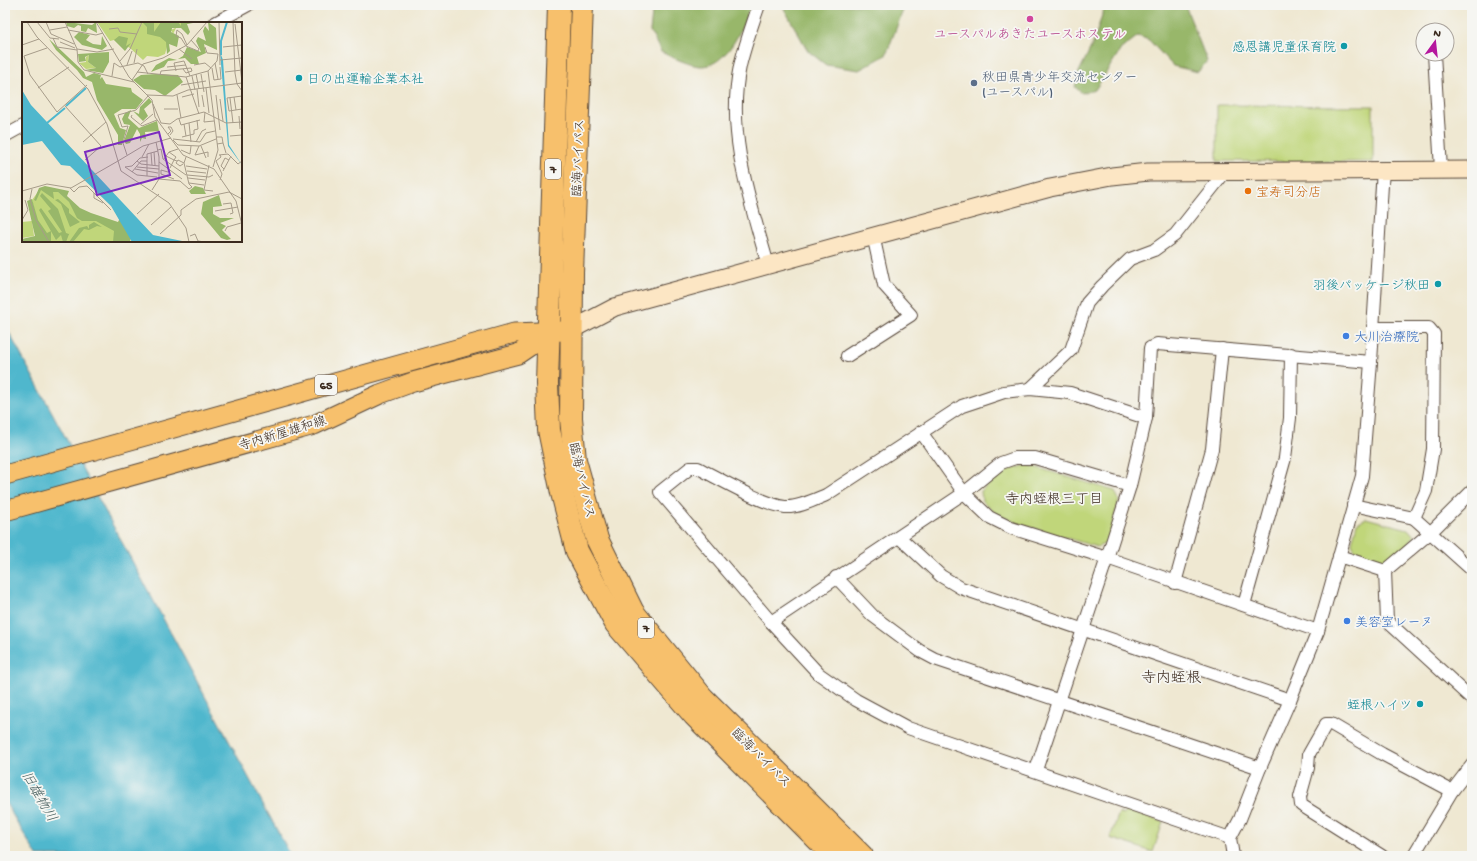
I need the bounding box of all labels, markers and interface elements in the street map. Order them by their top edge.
marker: ユースパルあきたユースホステル [1025,14,1035,24]
inset map [22,22,242,242]
north arrow [1415,22,1455,62]
place label: ユースパルあきたユースホステル [934,28,1126,43]
text: N [1432,28,1442,41]
place label: 感恩講児童保育院 [1232,40,1336,56]
marker: 感恩講児童保育院 [1339,41,1349,51]
place label: 秋田県青少年交流センター (ユースパル) [982,70,1137,101]
place label: 日の出運輸企業本社 [307,72,424,88]
marker: 日の出運輸企業本社 [294,73,304,83]
marker: 秋田県青少年交流センター (ユースパル) [969,78,979,88]
street label: 臨海バイパス [571,119,588,197]
road number: 7 [545,159,561,179]
place label: 宝寿司分店 [1256,185,1321,201]
marker: 宝寿司分店 [1243,186,1253,196]
place label: 羽後パッケージ秋田 [1313,279,1430,294]
marker: 羽後パッケージ秋田 [1433,279,1443,289]
place label: 大川治療院 [1354,330,1419,346]
marker: 大川治療院 [1341,331,1351,341]
road number: 65 [315,375,337,395]
street label: 寺内新屋雄和線 [237,413,329,455]
street label: 臨海バイパス [565,441,597,520]
district label: 寺内蛭根三丁目 [1005,492,1103,509]
marker: 美容室レーヌ [1342,616,1352,626]
place label: 美容室レーヌ [1355,616,1433,631]
road number: 7 [638,618,654,638]
district label: 寺内蛭根 [1141,669,1202,688]
place label: 蛭根ハイツ [1347,699,1412,714]
marker: 蛭根ハイツ [1415,699,1425,709]
street label: 臨海バイパス [727,726,793,792]
water label: 旧雄物川 [16,768,60,826]

